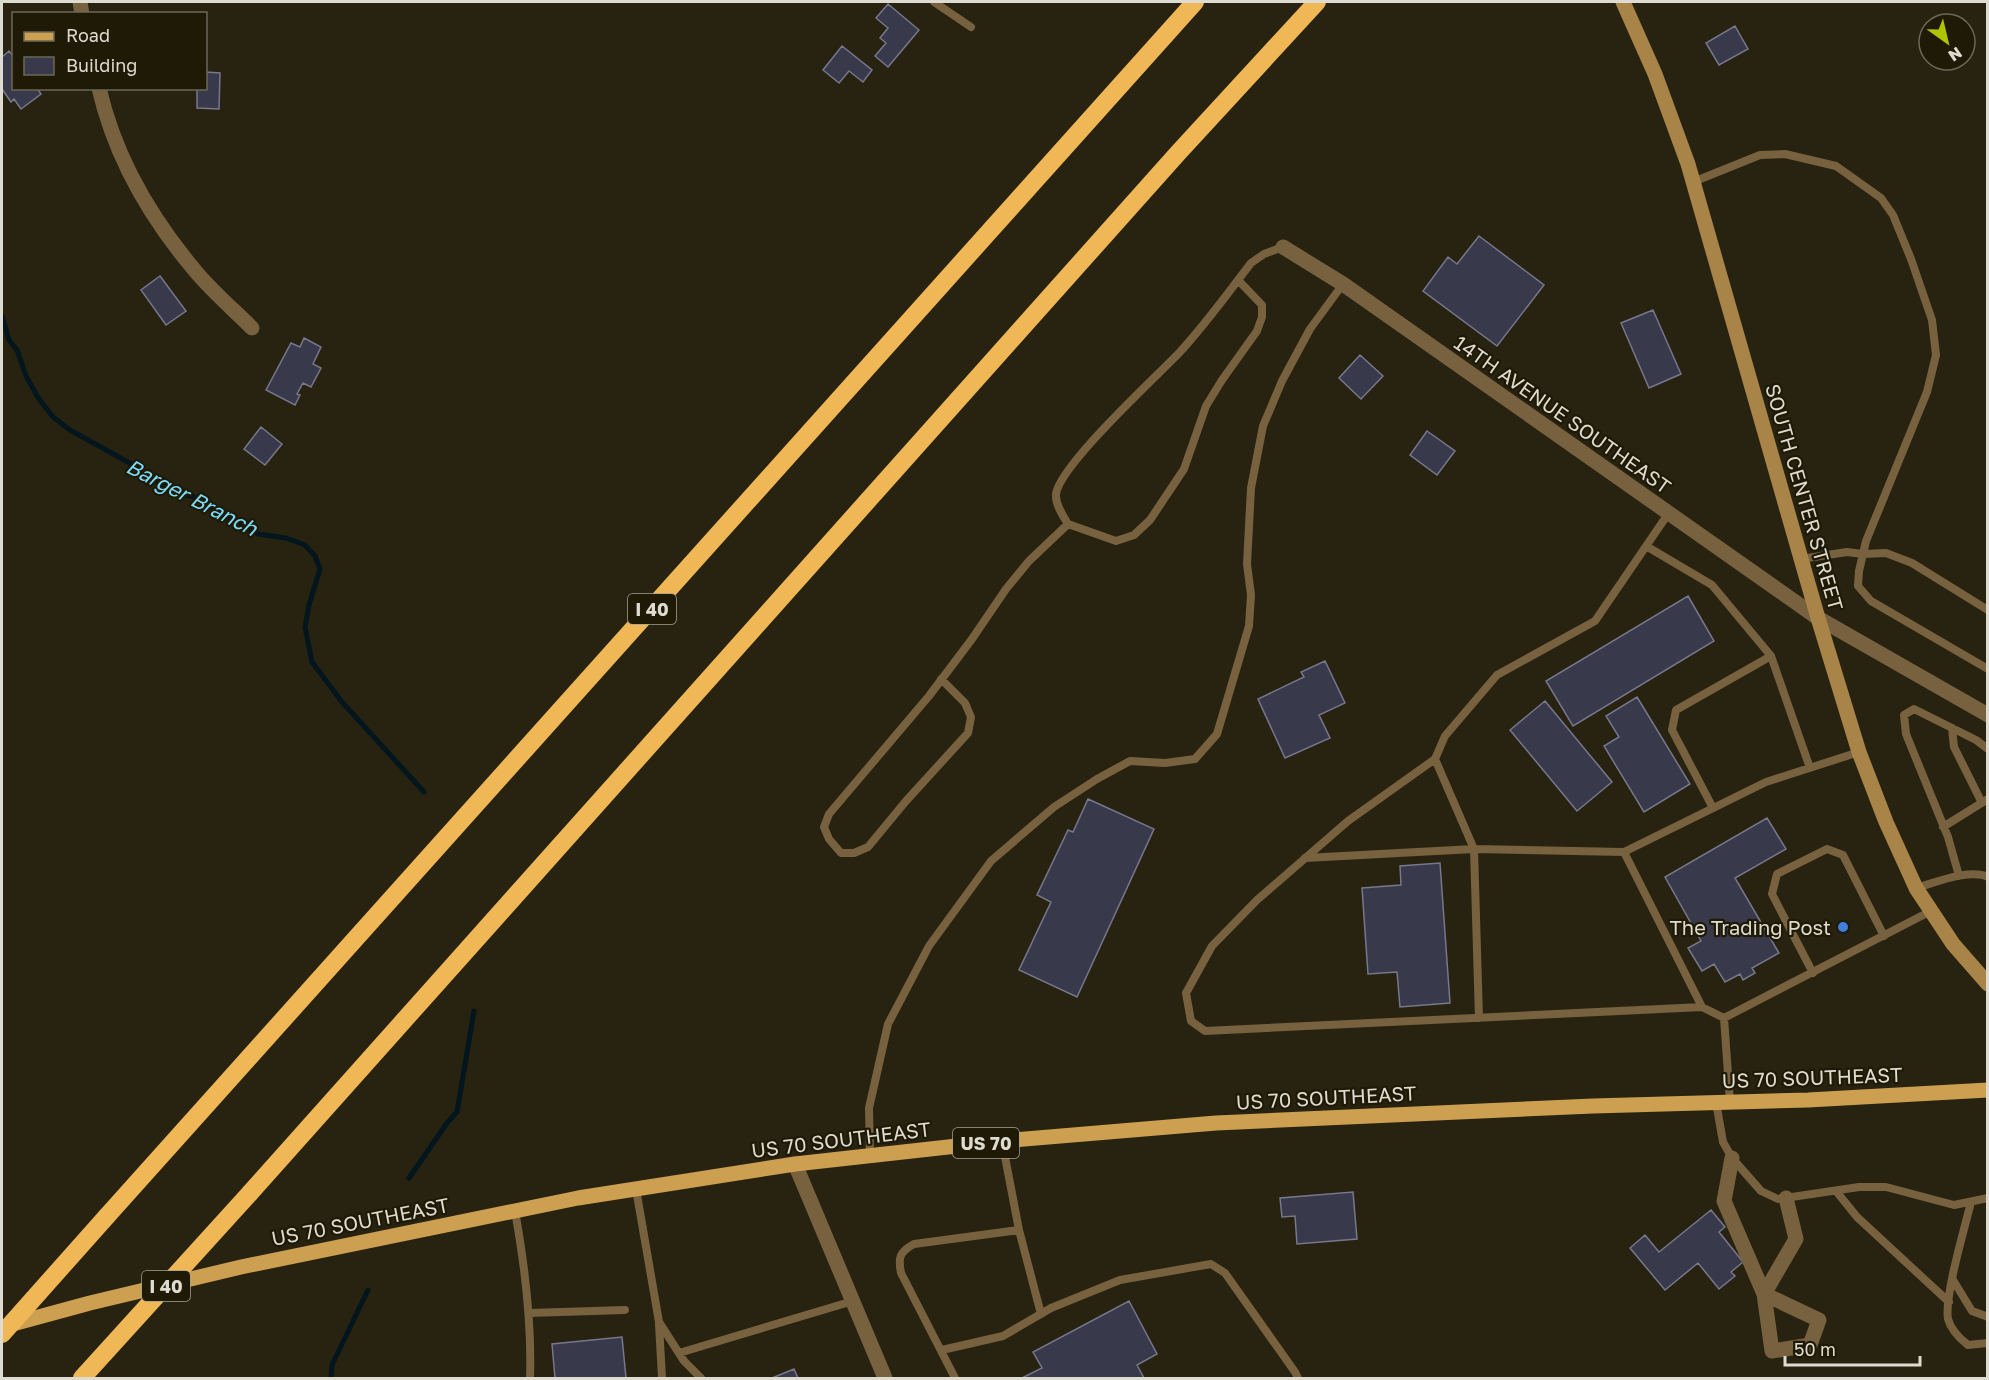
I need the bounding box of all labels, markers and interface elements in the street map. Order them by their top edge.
legend [12,12,207,90]
north arrow [1917,12,1977,72]
text: Road [66,24,110,46]
text: N [1945,43,1966,66]
text: Building [66,54,137,76]
street label: 14TH AVENUE SOUTHEAST [1450,330,1676,498]
street label: SOUTH CENTER STREET [1761,381,1849,613]
water label: Barger Branch [122,453,263,542]
road number: I 40 [628,594,676,624]
place label: The Trading Post [1669,915,1831,939]
marker: The Trading Post [1836,920,1850,934]
street label: US 70 SOUTHEAST [1721,1062,1903,1092]
street label: US 70 SOUTHEAST [1235,1080,1417,1114]
street label: US 70 SOUTHEAST [750,1116,932,1162]
road number: US 70 [953,1128,1019,1158]
street label: US 70 SOUTHEAST [269,1192,451,1250]
road number: I 40 [142,1271,190,1301]
scale bar [1785,1329,1920,1367]
text: 50 m [1794,1338,1836,1360]

